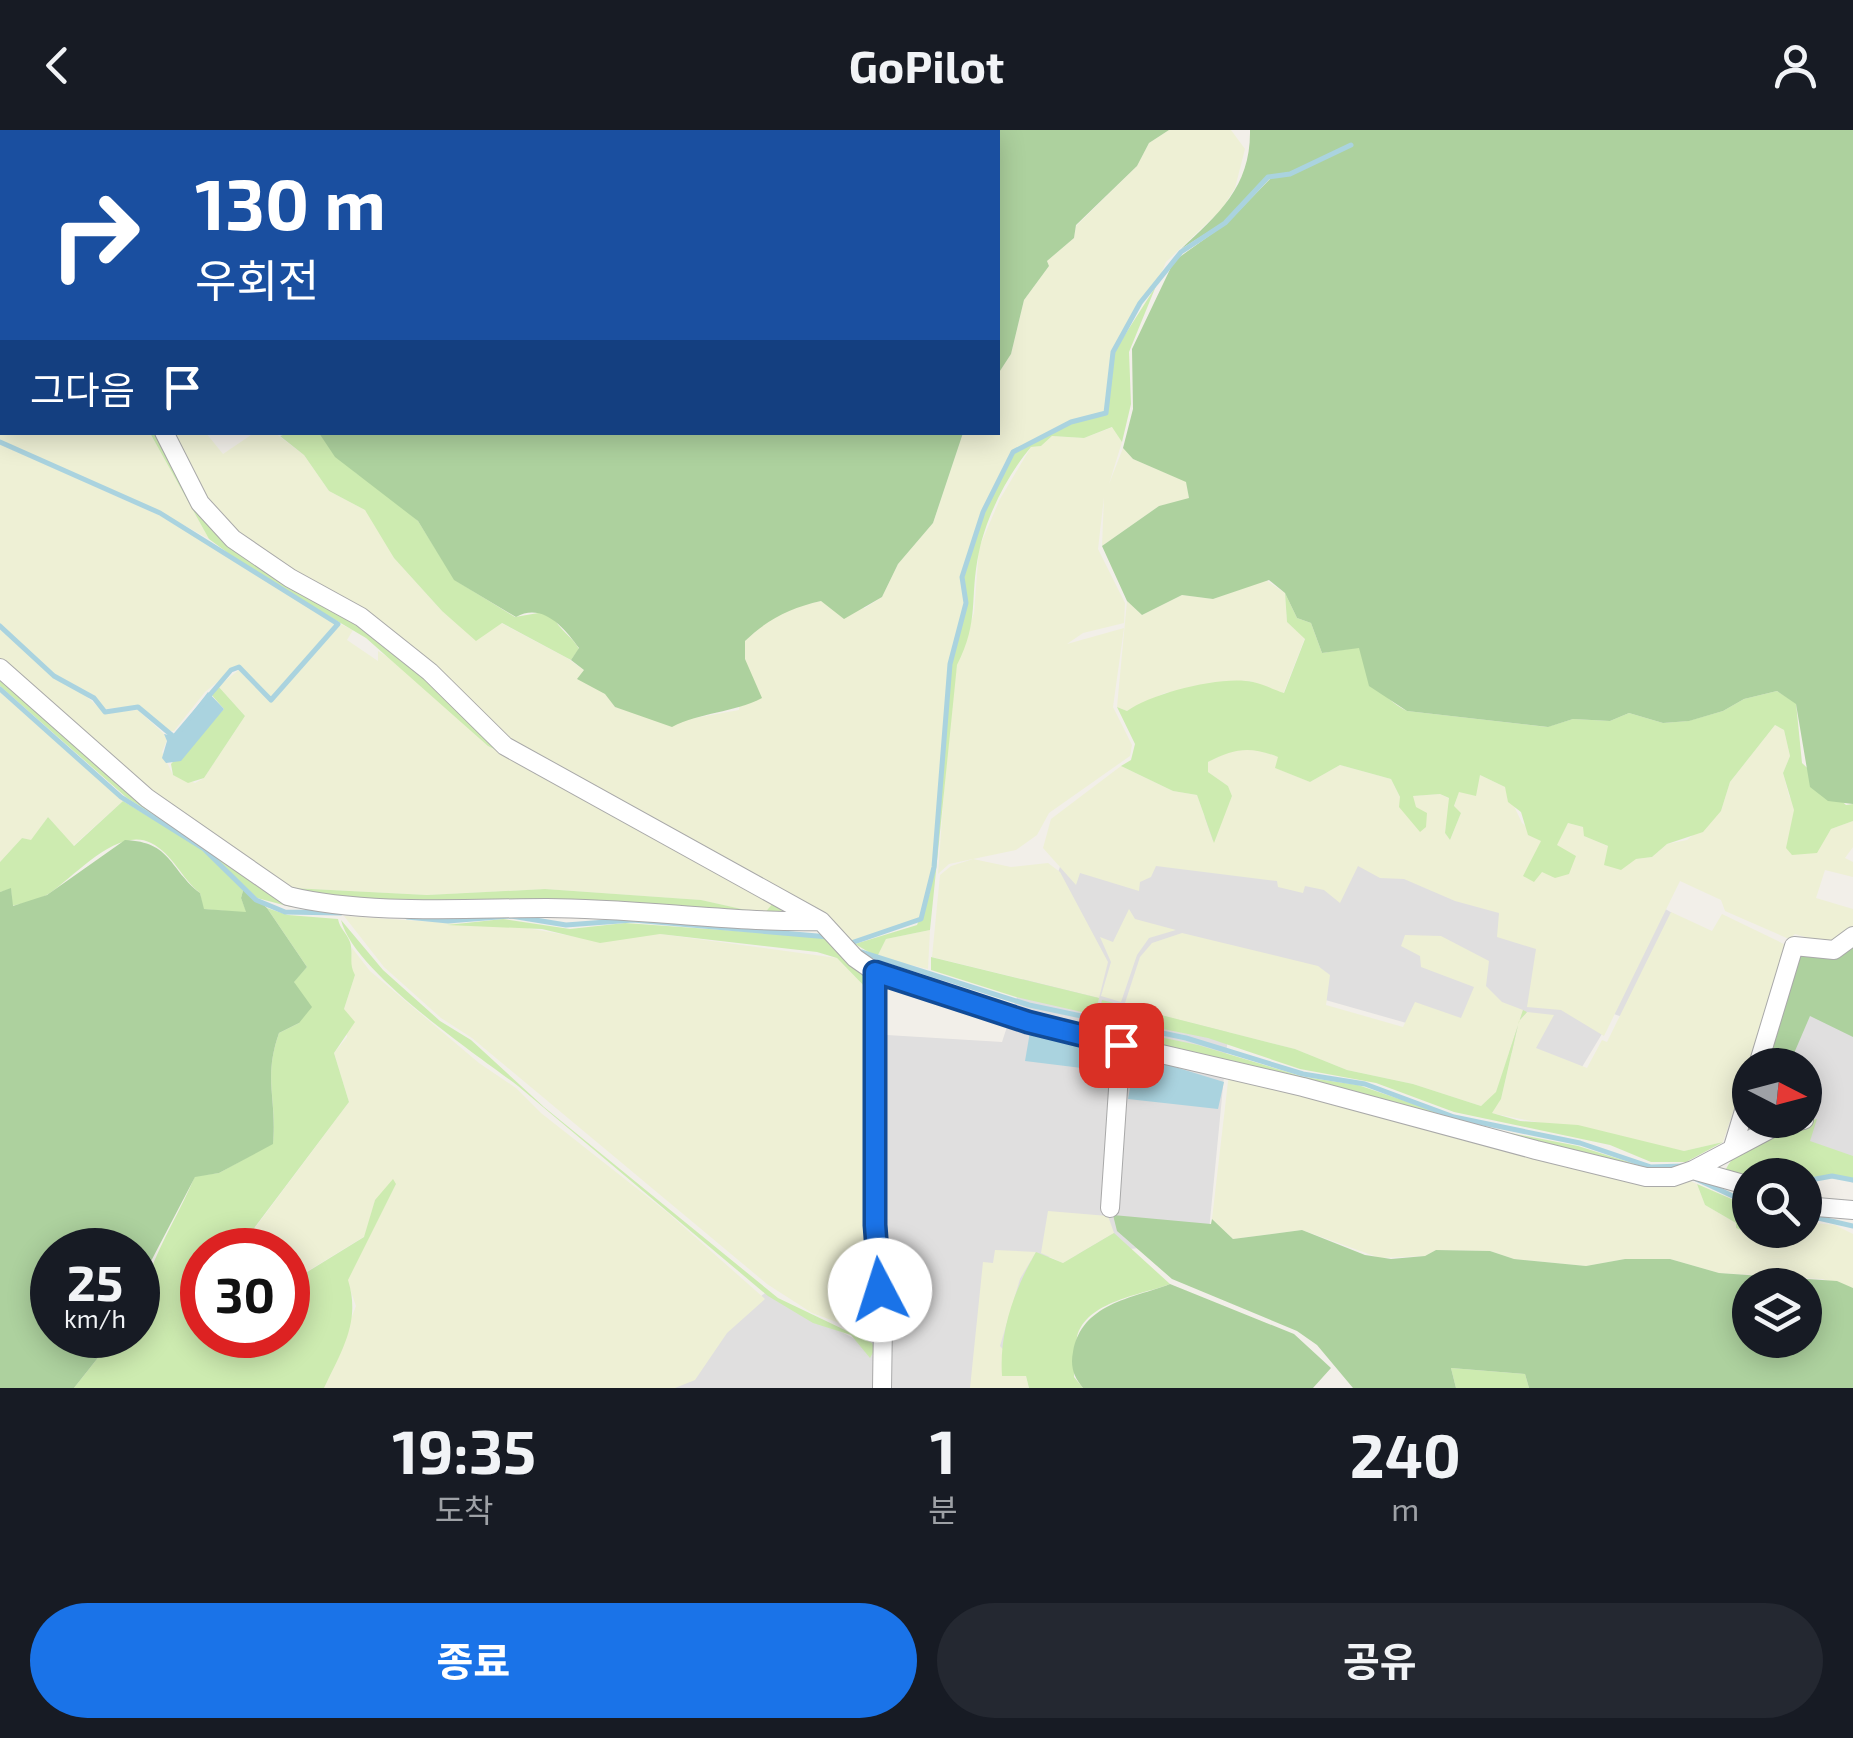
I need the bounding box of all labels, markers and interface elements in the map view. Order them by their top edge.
icon: back [30,38,85,93]
text: GoPilot [849,38,1004,92]
icon: person [1768,38,1823,93]
text: 130 m [195,160,386,244]
icon: right [30,170,160,300]
text: 우회전 [195,252,319,306]
icon: arrive [155,360,210,415]
text: 그다음 [30,366,135,412]
pin [1079,1003,1164,1088]
icon: arrive [1094,1018,1149,1073]
north arrow [1732,1048,1822,1138]
map controls [1732,1048,1822,1358]
button: search [1732,1158,1822,1248]
speed limit sign: 30 [180,1228,310,1358]
position arrow [828,1238,932,1342]
text: 25 [67,1251,123,1311]
button: layers [1732,1268,1822,1358]
text: km/h [64,1303,126,1333]
text: 19:35 [392,1414,536,1486]
text: 1 [930,1414,956,1486]
text: 240 [1350,1418,1461,1490]
text: m [1391,1489,1419,1527]
text: 도착 [435,1490,494,1528]
text: 분 [928,1490,958,1528]
button: 종료 [30,1603,917,1718]
button: 공유 [937,1603,1823,1718]

